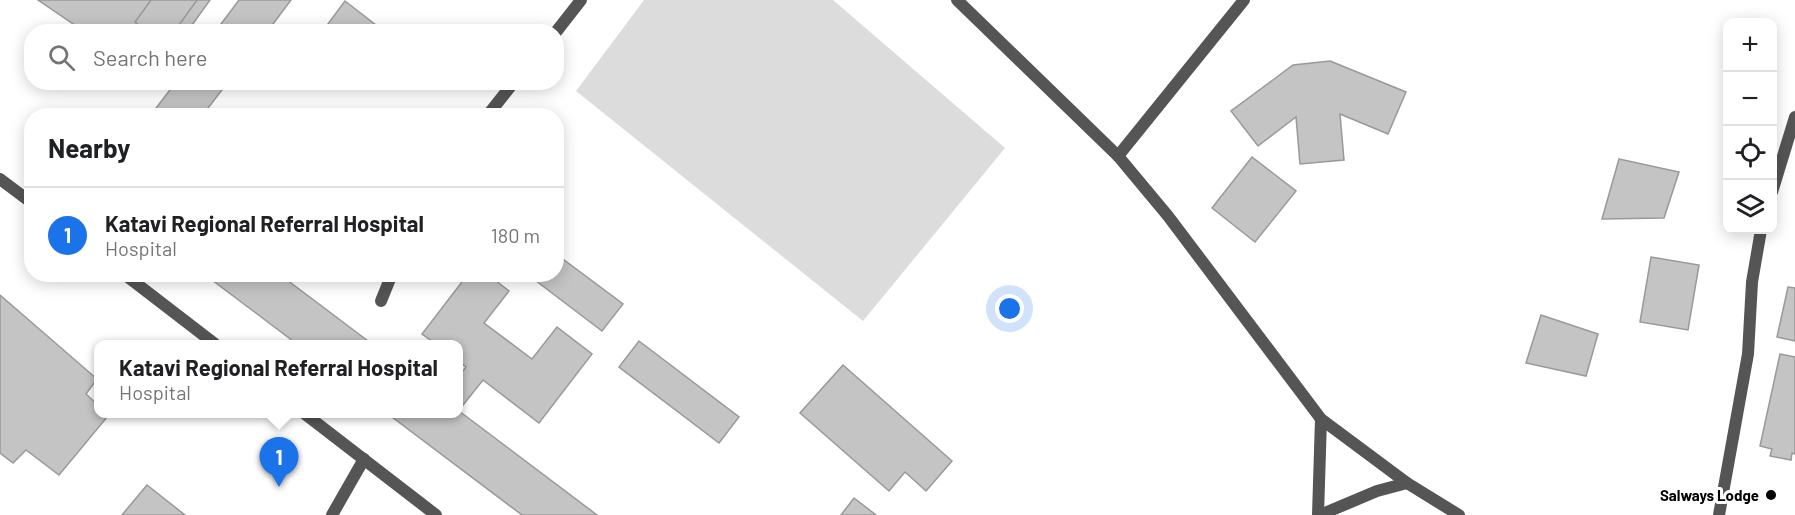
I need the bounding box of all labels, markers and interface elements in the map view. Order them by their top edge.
map controls [1723,18,1777,234]
button: + [1723,18,1777,72]
search box [24,24,564,90]
icon: search [45,41,78,74]
text: Search here [93,44,207,70]
button: − [1723,72,1777,126]
button: locate [1723,126,1777,180]
text: Nearby [48,132,130,163]
button: layers [1723,180,1777,234]
text: Katavi Regional Referral Hospital [105,210,424,236]
text: 1 [64,223,71,247]
text: 180 m [491,223,540,247]
text: Hospital [105,236,177,260]
your location [995,294,1024,323]
popup [94,340,463,418]
text: Katavi Regional Referral Hospital [119,354,438,380]
text: Hospital [119,380,191,404]
pin: 1 [260,438,298,487]
place label: Salways Lodge [1660,486,1759,504]
marker: Salways Lodge [1764,488,1778,502]

